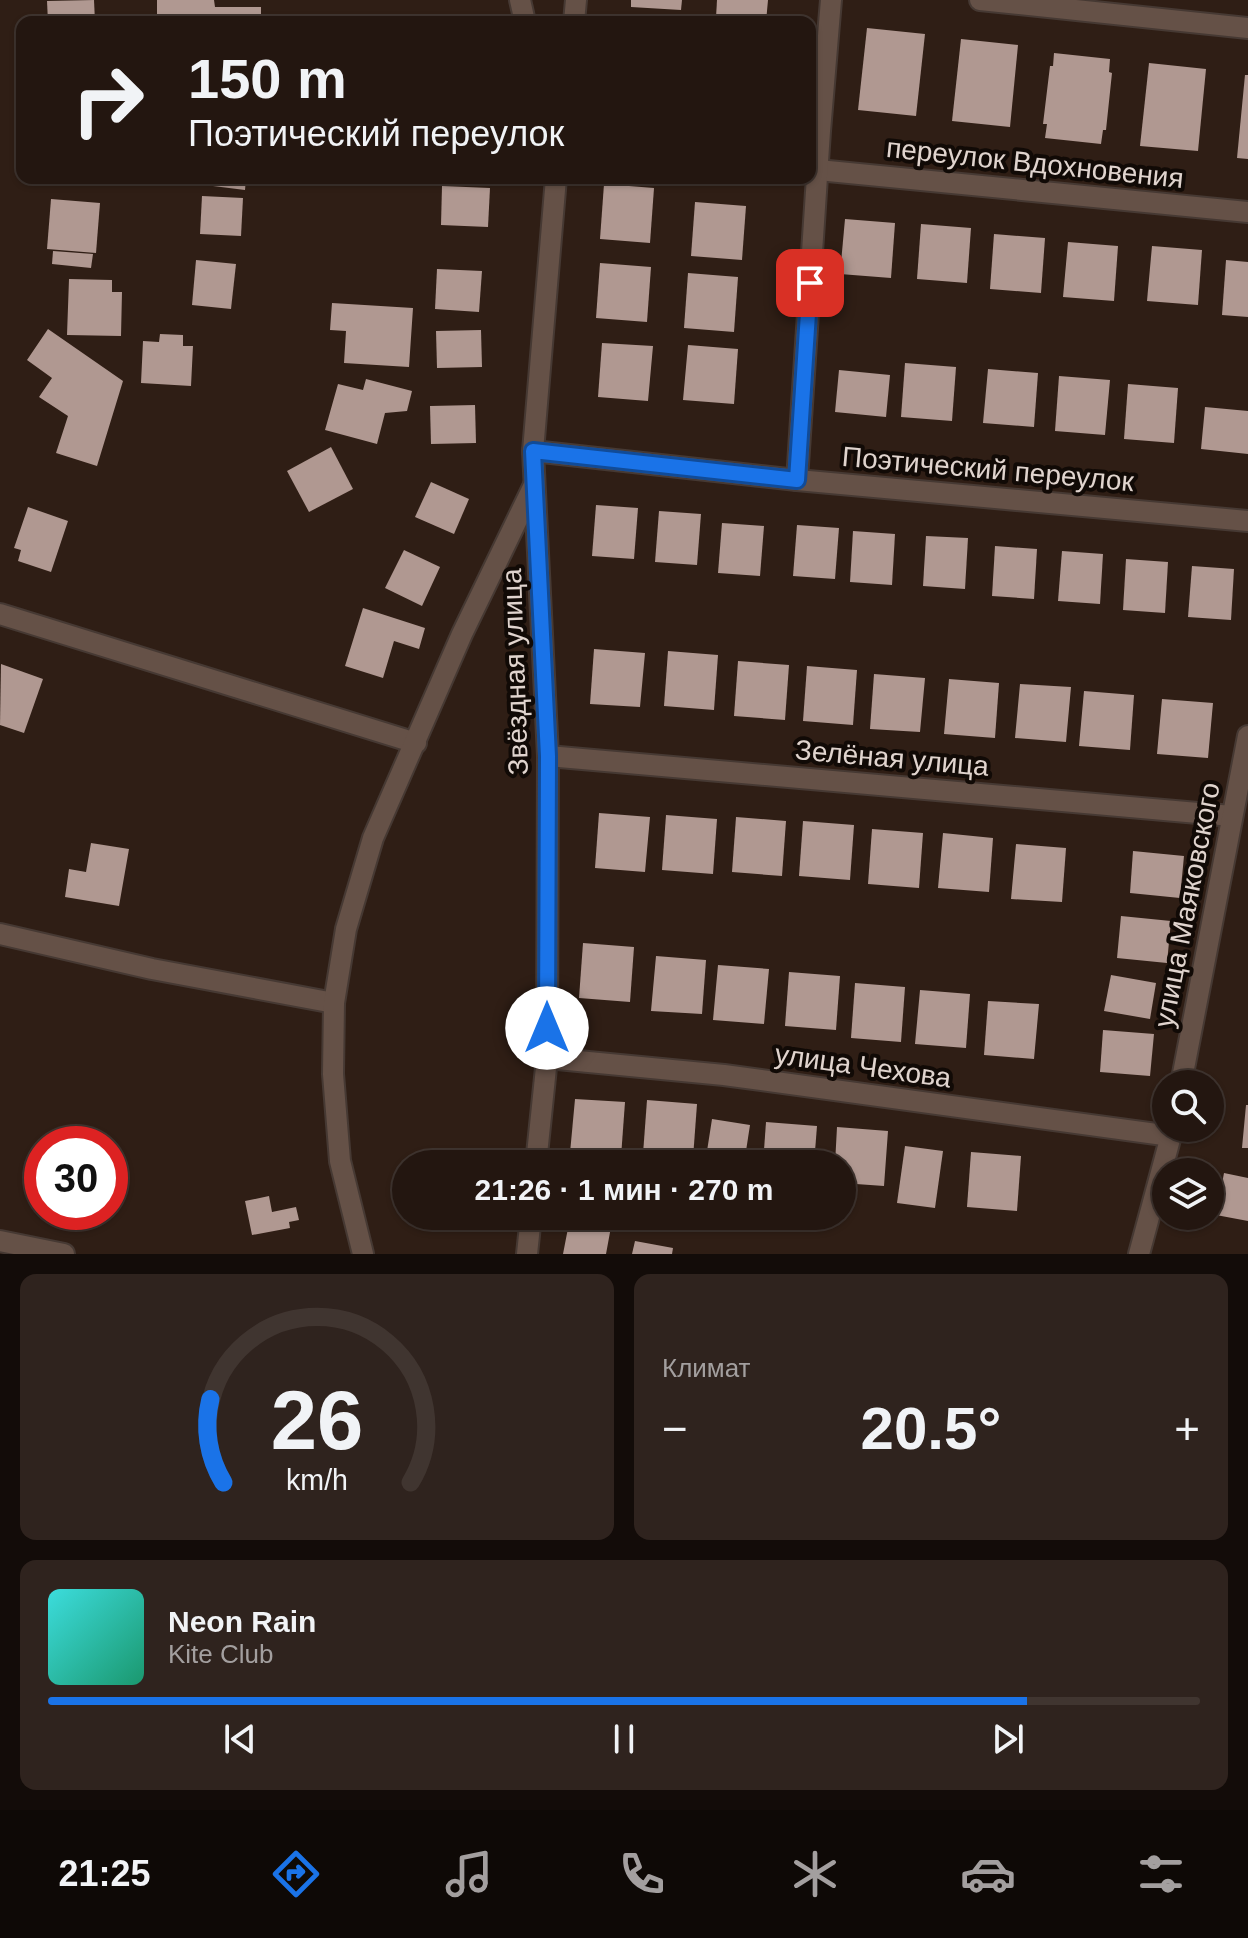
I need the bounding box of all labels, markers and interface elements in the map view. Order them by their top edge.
text: 150 m [188,47,347,110]
icon: right [56,48,160,152]
text: Поэтический переулок [188,113,564,154]
street label: переулок Вдохновения [885,132,1185,194]
pin [776,249,844,317]
icon: arrive [788,261,832,305]
street label: Поэтический переулок [841,441,1136,497]
street label: Звёздная улица [496,568,534,776]
street label: Зелёная улица [794,734,991,782]
street label: улица Маяковского [1148,780,1226,1030]
position arrow [505,986,589,1070]
street label: улица Чехова [773,1038,954,1094]
map controls [1152,1070,1224,1230]
button: search [1152,1070,1224,1142]
speed limit sign: 30 [24,1126,128,1230]
button: layers [1152,1158,1224,1230]
text: 21:26 · 1 мин · 270 m [475,1173,773,1206]
text: Климат [662,1353,751,1383]
text: 26 [271,1374,363,1467]
text: 20.5° [861,1395,1001,1462]
text: − [662,1404,688,1453]
text: + [1174,1404,1200,1453]
text: km/h [286,1464,348,1496]
text: Neon Rain [168,1605,316,1638]
text: Kite Club [168,1639,274,1669]
icon: previous [218,1717,262,1761]
icon: pause [602,1717,646,1761]
icon: next [986,1717,1030,1761]
icon: directions [268,1846,324,1902]
icon: music [441,1846,497,1902]
icon: phone [614,1846,670,1902]
icon: climate [787,1846,843,1902]
icon: car [960,1846,1016,1902]
icon: filters [1133,1846,1189,1902]
text: 21:25 [59,1853,151,1894]

